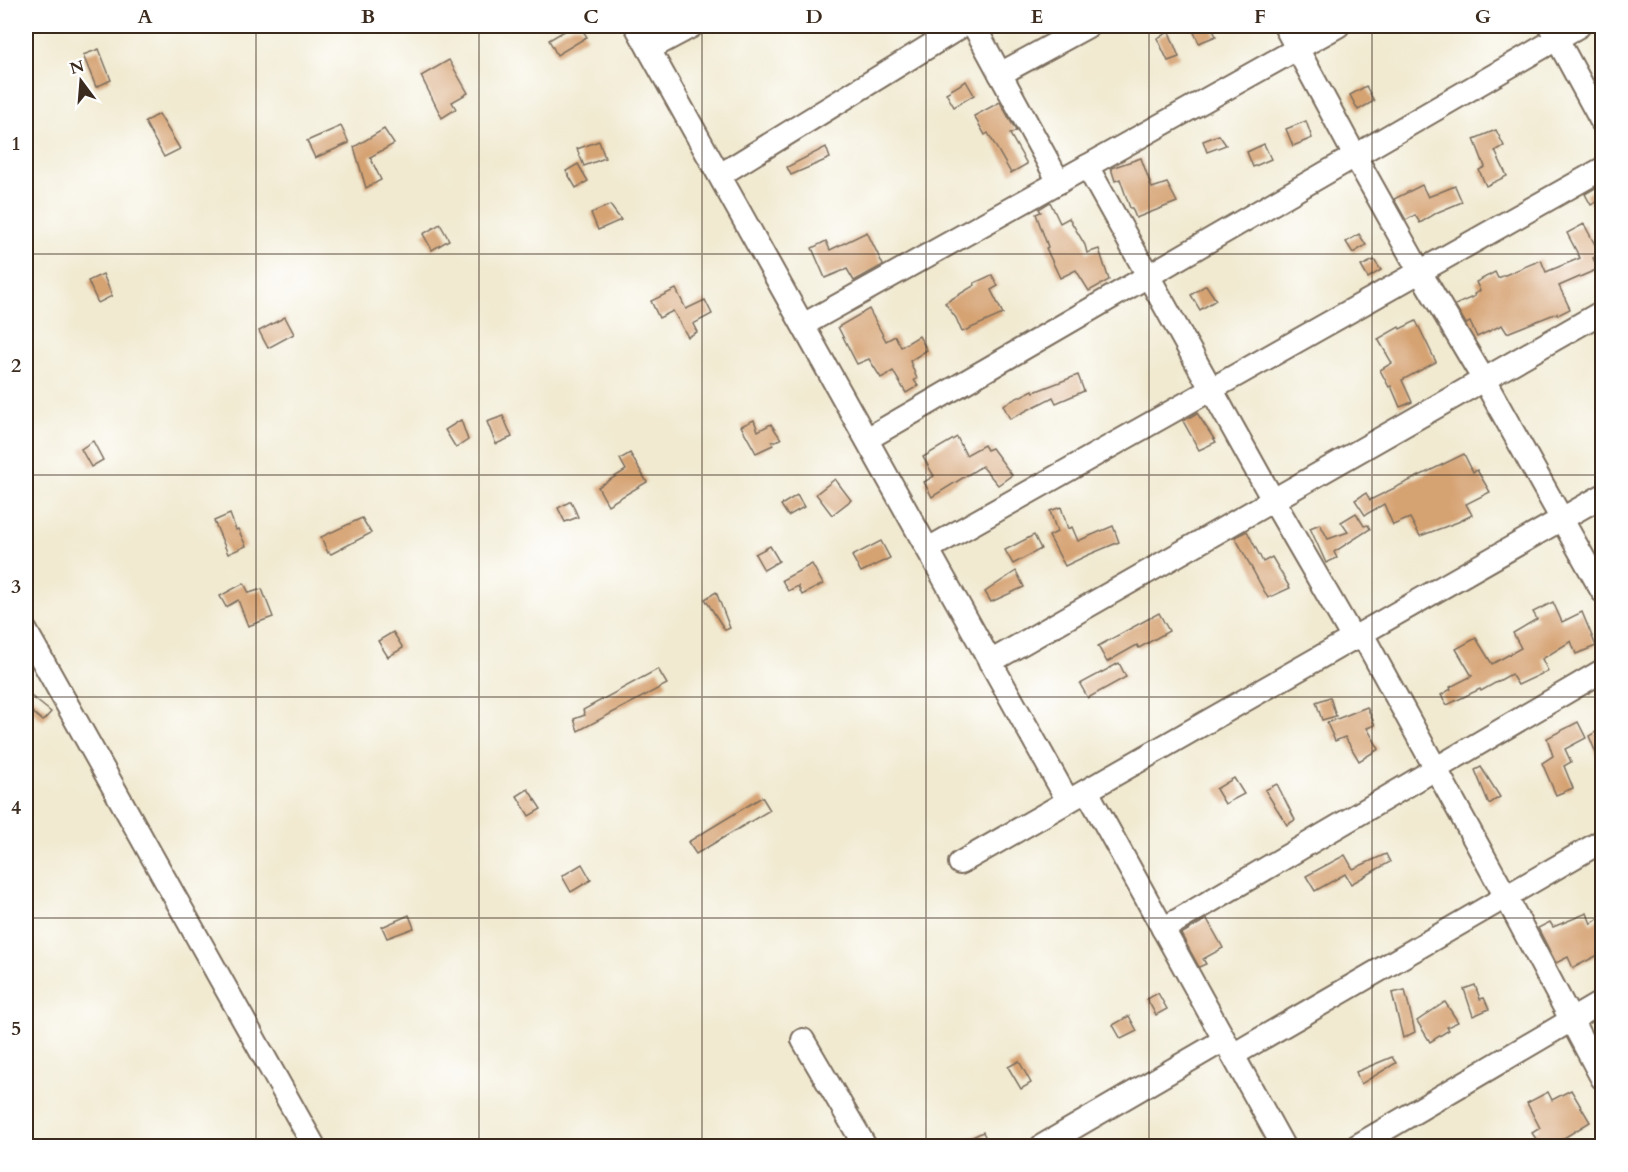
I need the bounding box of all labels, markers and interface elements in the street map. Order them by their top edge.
text: A [137,3,153,30]
text: B [361,3,375,30]
text: C [583,3,599,30]
text: D [805,3,823,30]
text: E [1031,3,1043,30]
text: F [1254,3,1266,30]
text: G [1475,3,1491,30]
north arrow [51,51,111,111]
text: N [67,55,87,80]
text: 1 [11,130,21,157]
text: 2 [11,352,21,379]
text: 3 [11,573,21,600]
text: 4 [11,794,21,821]
text: 5 [11,1015,21,1042]

